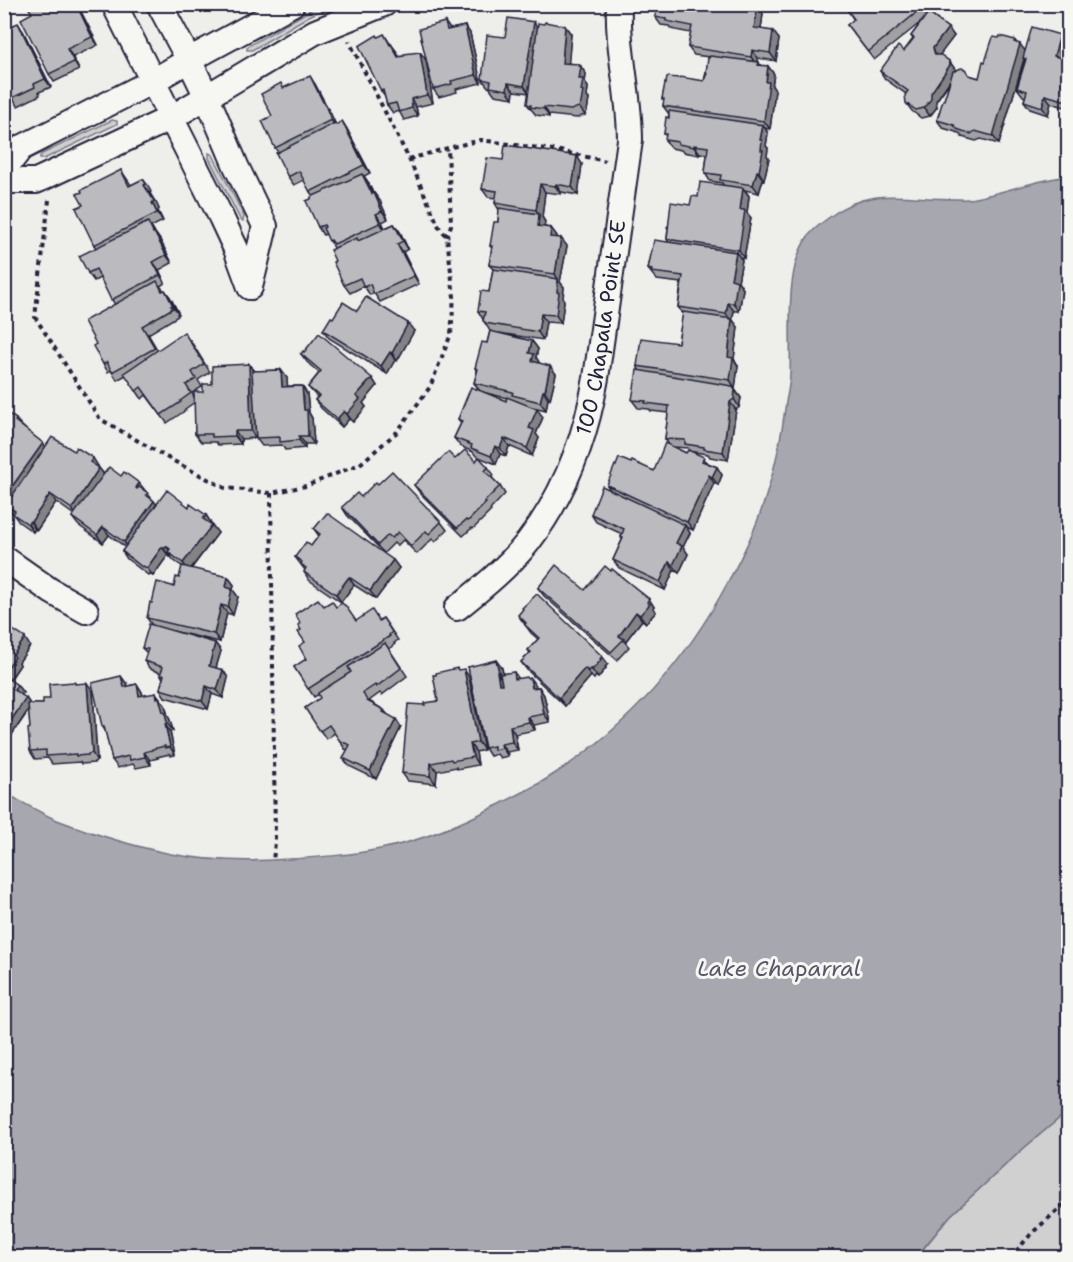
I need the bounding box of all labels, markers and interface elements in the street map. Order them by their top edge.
street label: 100 Chapala Point SE [569,218,632,439]
water label: Lake Chaparral [697,954,861,983]

